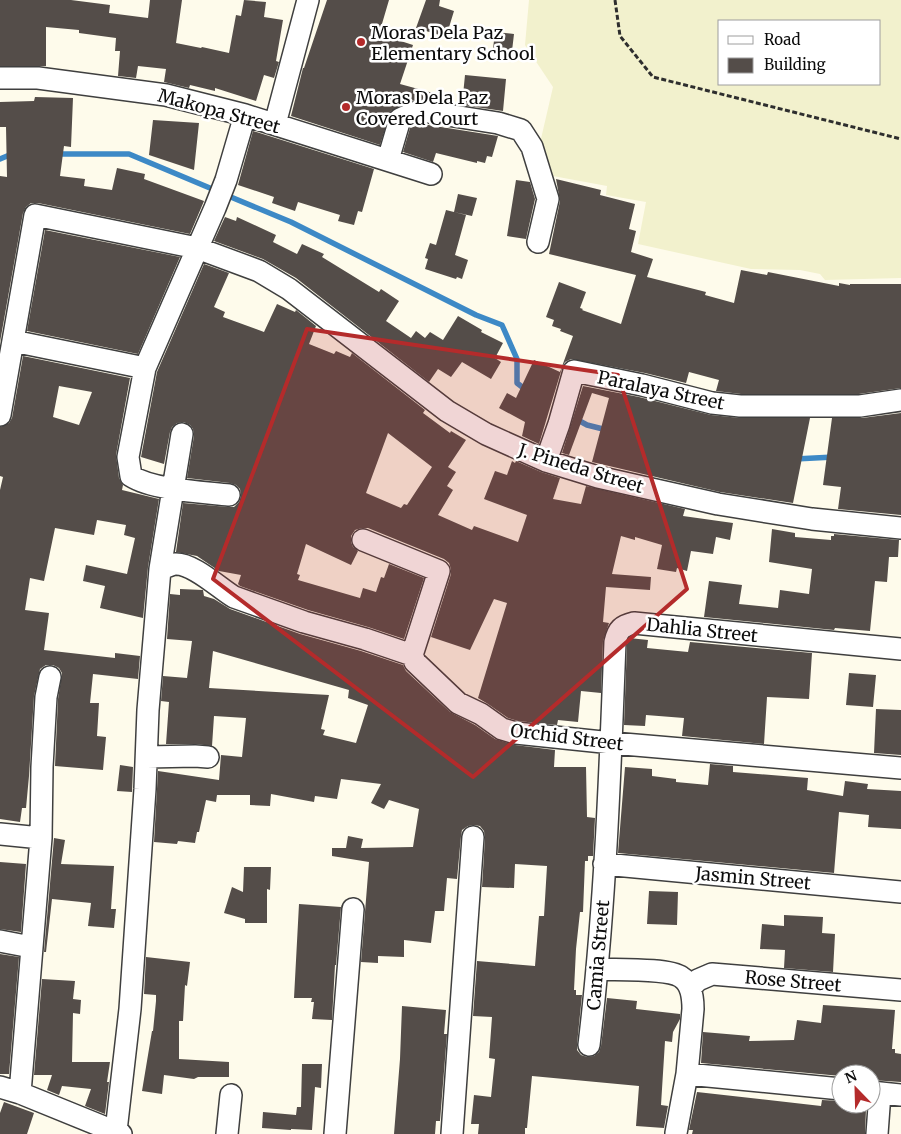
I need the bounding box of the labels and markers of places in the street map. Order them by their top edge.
place label: Moras Dela Paz Elementary School [371,21,535,65]
marker: Moras Dela Paz Elementary School [355,36,367,48]
place label: Moras Dela Paz Covered Court [356,86,489,130]
marker: Moras Dela Paz Covered Court [340,101,352,113]

